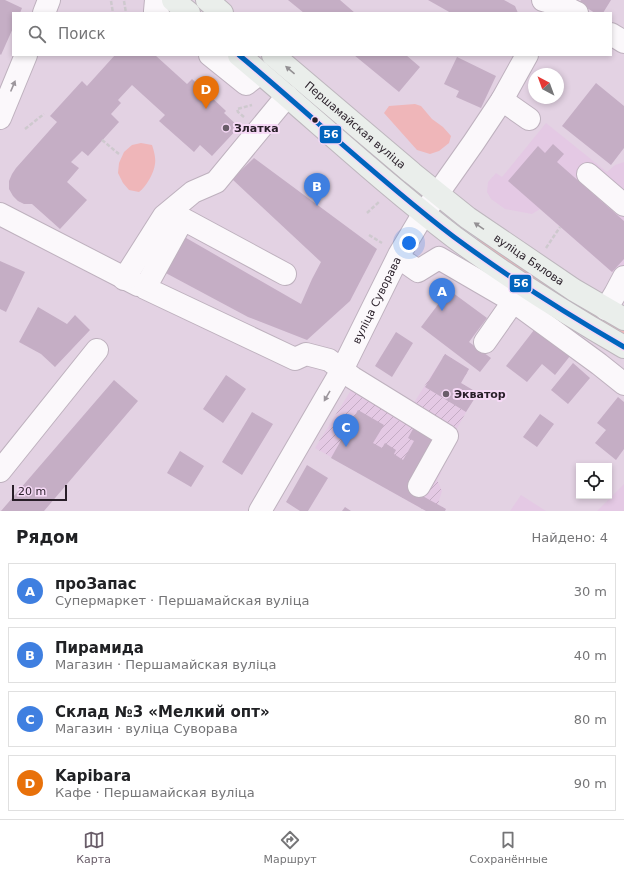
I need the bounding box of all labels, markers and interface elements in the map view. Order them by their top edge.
search box [12,12,612,56]
icon: search [26,23,48,45]
text: Поиск [58,25,106,43]
one-way arrow [285,65,296,74]
north arrow [528,68,564,104]
pin: D [193,76,219,109]
street label: Першамайская вуліца [302,79,408,172]
one-way arrow [10,81,16,92]
unlabelled marker [310,115,320,125]
place label: Златка [234,122,279,135]
marker: Златка [221,123,231,133]
line badge: 56 [319,125,342,144]
text: 56 [323,128,339,141]
pin: B [304,173,330,206]
one-way arrow [474,222,484,230]
street label: вуліца Бялова [491,231,566,288]
your location [399,233,419,253]
street label: вуліца Суворава [350,255,404,346]
line badge: 56 [509,274,532,293]
text: 56 [513,277,529,290]
pin: A [429,278,455,311]
place label: Экватор [454,388,506,401]
marker: Экватор [441,389,451,399]
one-way arrow [324,390,331,402]
pin: C [333,414,359,447]
map controls [576,463,612,499]
button: locate [576,463,612,499]
scale bar [12,483,67,502]
text: 20 m [18,485,46,498]
text: Рядом [16,527,79,547]
text: Найдено: 4 [532,530,608,545]
text: проЗапас [55,575,137,593]
text: A [25,584,35,599]
text: 30 m [574,584,607,599]
text: Супермаркет · Першамайская вуліца [55,593,309,608]
text: Пирамида [55,639,144,657]
text: B [25,648,35,663]
text: 40 m [574,648,607,663]
text: Магазин · Першамайская вуліца [55,657,276,672]
text: Склад №3 «Мелкий опт» [55,703,270,721]
text: C [25,712,35,727]
text: 80 m [574,712,607,727]
text: Магазин · вуліца Суворава [55,721,238,736]
text: Kapibara [55,767,131,785]
text: D [25,776,35,791]
text: 90 m [574,776,607,791]
text: Кафе · Першамайская вуліца [55,785,255,800]
tab: Карта [76,829,111,866]
tab: Маршрут [264,829,317,866]
tab: Сохранённые [469,829,548,866]

